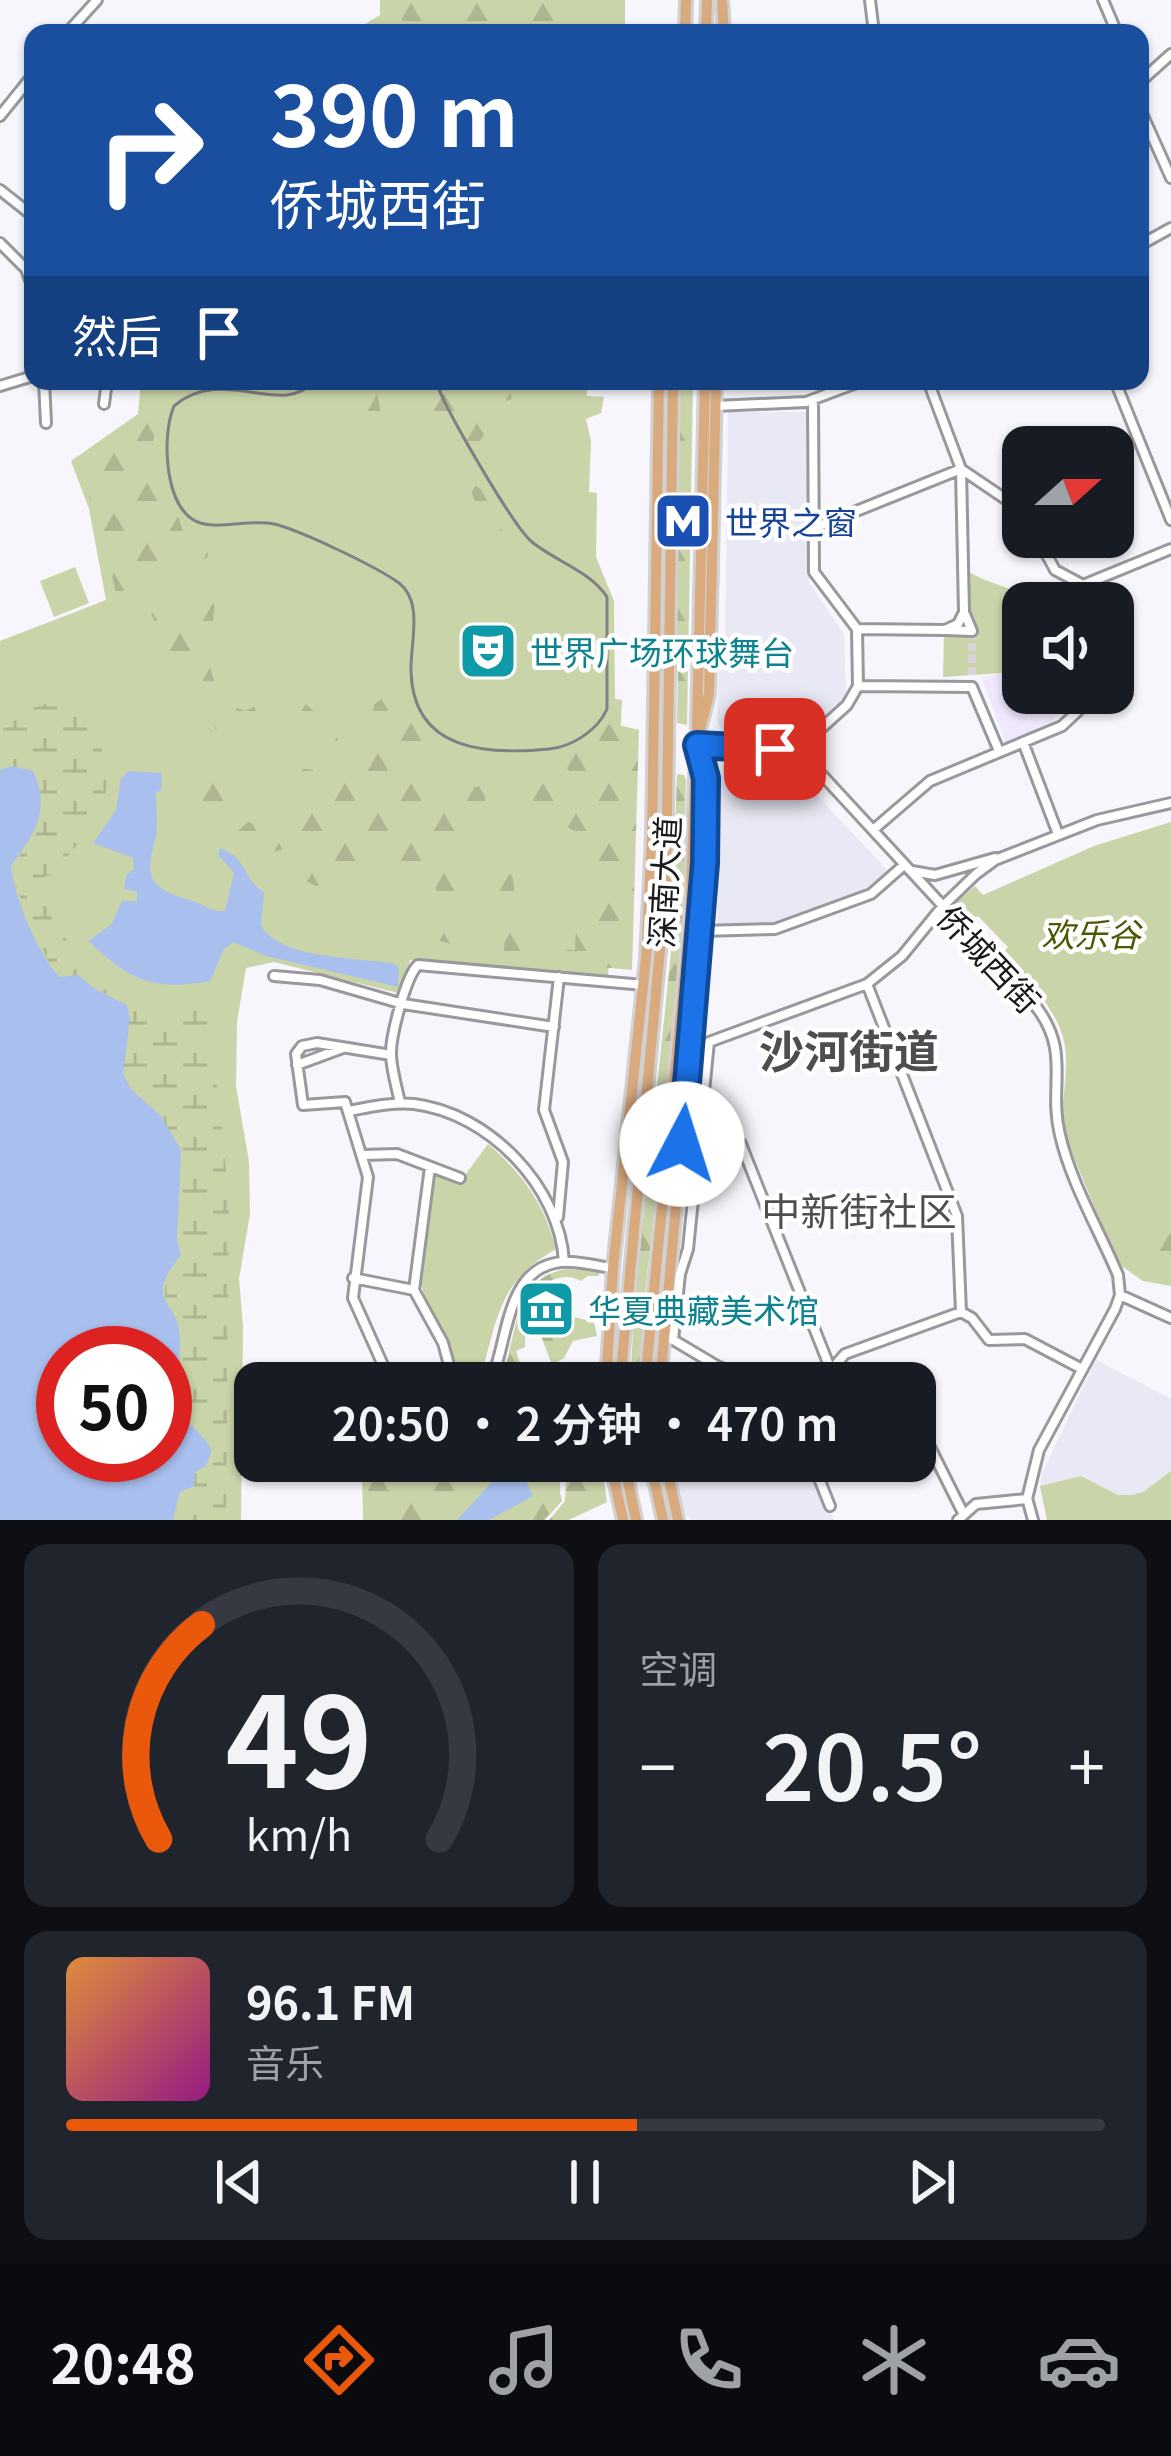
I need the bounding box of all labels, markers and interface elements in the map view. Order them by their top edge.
text: 390 m [270,50,519,171]
icon: right [72,72,228,228]
text: 侨城西街 [270,162,486,241]
icon: arrive [186,300,252,366]
text: 然后 [72,301,162,366]
north arrow [1002,426,1134,558]
map controls [1002,426,1134,714]
metro station icon: 世界之窗 [652,490,714,552]
place label: 世界之窗 [725,497,857,545]
button: sound [1002,582,1134,714]
theatre icon: 世界广场环球舞台 [457,620,519,682]
place label: 世界广场环球舞台 [530,627,794,675]
pin [724,698,826,800]
icon: arrive [742,716,808,782]
street label: 深南大道 [636,815,690,949]
street label: 侨城西街 [927,893,1053,1023]
park label: 欢乐谷 [1042,909,1144,957]
district label: 沙河街道 [759,1016,939,1081]
position arrow [619,1081,745,1207]
district label: 中新街社区 [761,1181,957,1237]
museum icon: 华夏典藏美术馆 [515,1278,577,1340]
place label: 华夏典藏美术馆 [588,1285,819,1333]
speed limit sign: 50 [36,1326,192,1482]
text: 20:50 · 2 分钟 · 470 m [332,1389,838,1454]
text: 空调 [640,1639,718,1695]
text: 49 [225,1643,372,1824]
text: 20.5° [762,1697,982,1827]
text: − [640,1715,676,1811]
text: + [1068,1715,1105,1811]
text: km/h [246,1800,352,1862]
text: 96.1 FM [246,1968,415,2033]
text: 音乐 [246,2033,324,2089]
icon: previous [206,2149,272,2215]
icon: pause [552,2149,618,2215]
icon: next [899,2149,965,2215]
icon: directions [297,2318,381,2402]
icon: music [482,2318,566,2402]
icon: phone [667,2318,751,2402]
icon: climate [852,2318,936,2402]
icon: car [1037,2318,1121,2402]
text: 20:48 [51,2321,196,2400]

